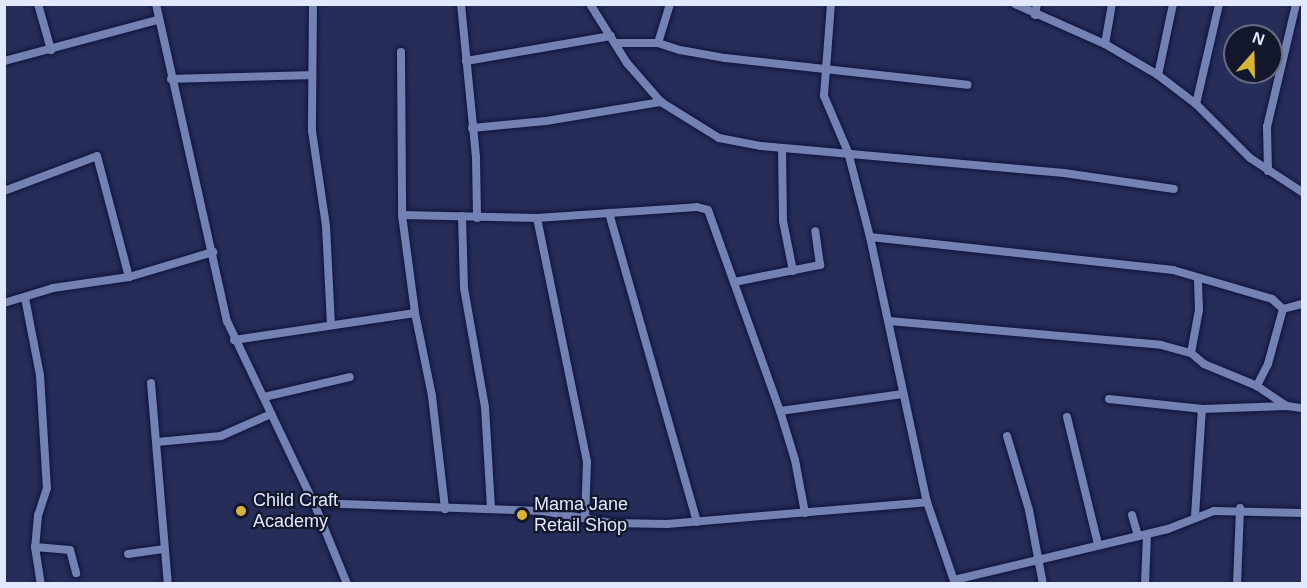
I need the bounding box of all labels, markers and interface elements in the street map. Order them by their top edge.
north arrow [1223,24,1283,84]
text: N [1250,29,1267,48]
place label: Child Craft Academy [253,490,338,532]
place label: Mama Jane Retail Shop [534,494,628,536]
marker: Child Craft Academy [234,504,248,518]
marker: Mama Jane Retail Shop [515,508,529,522]

